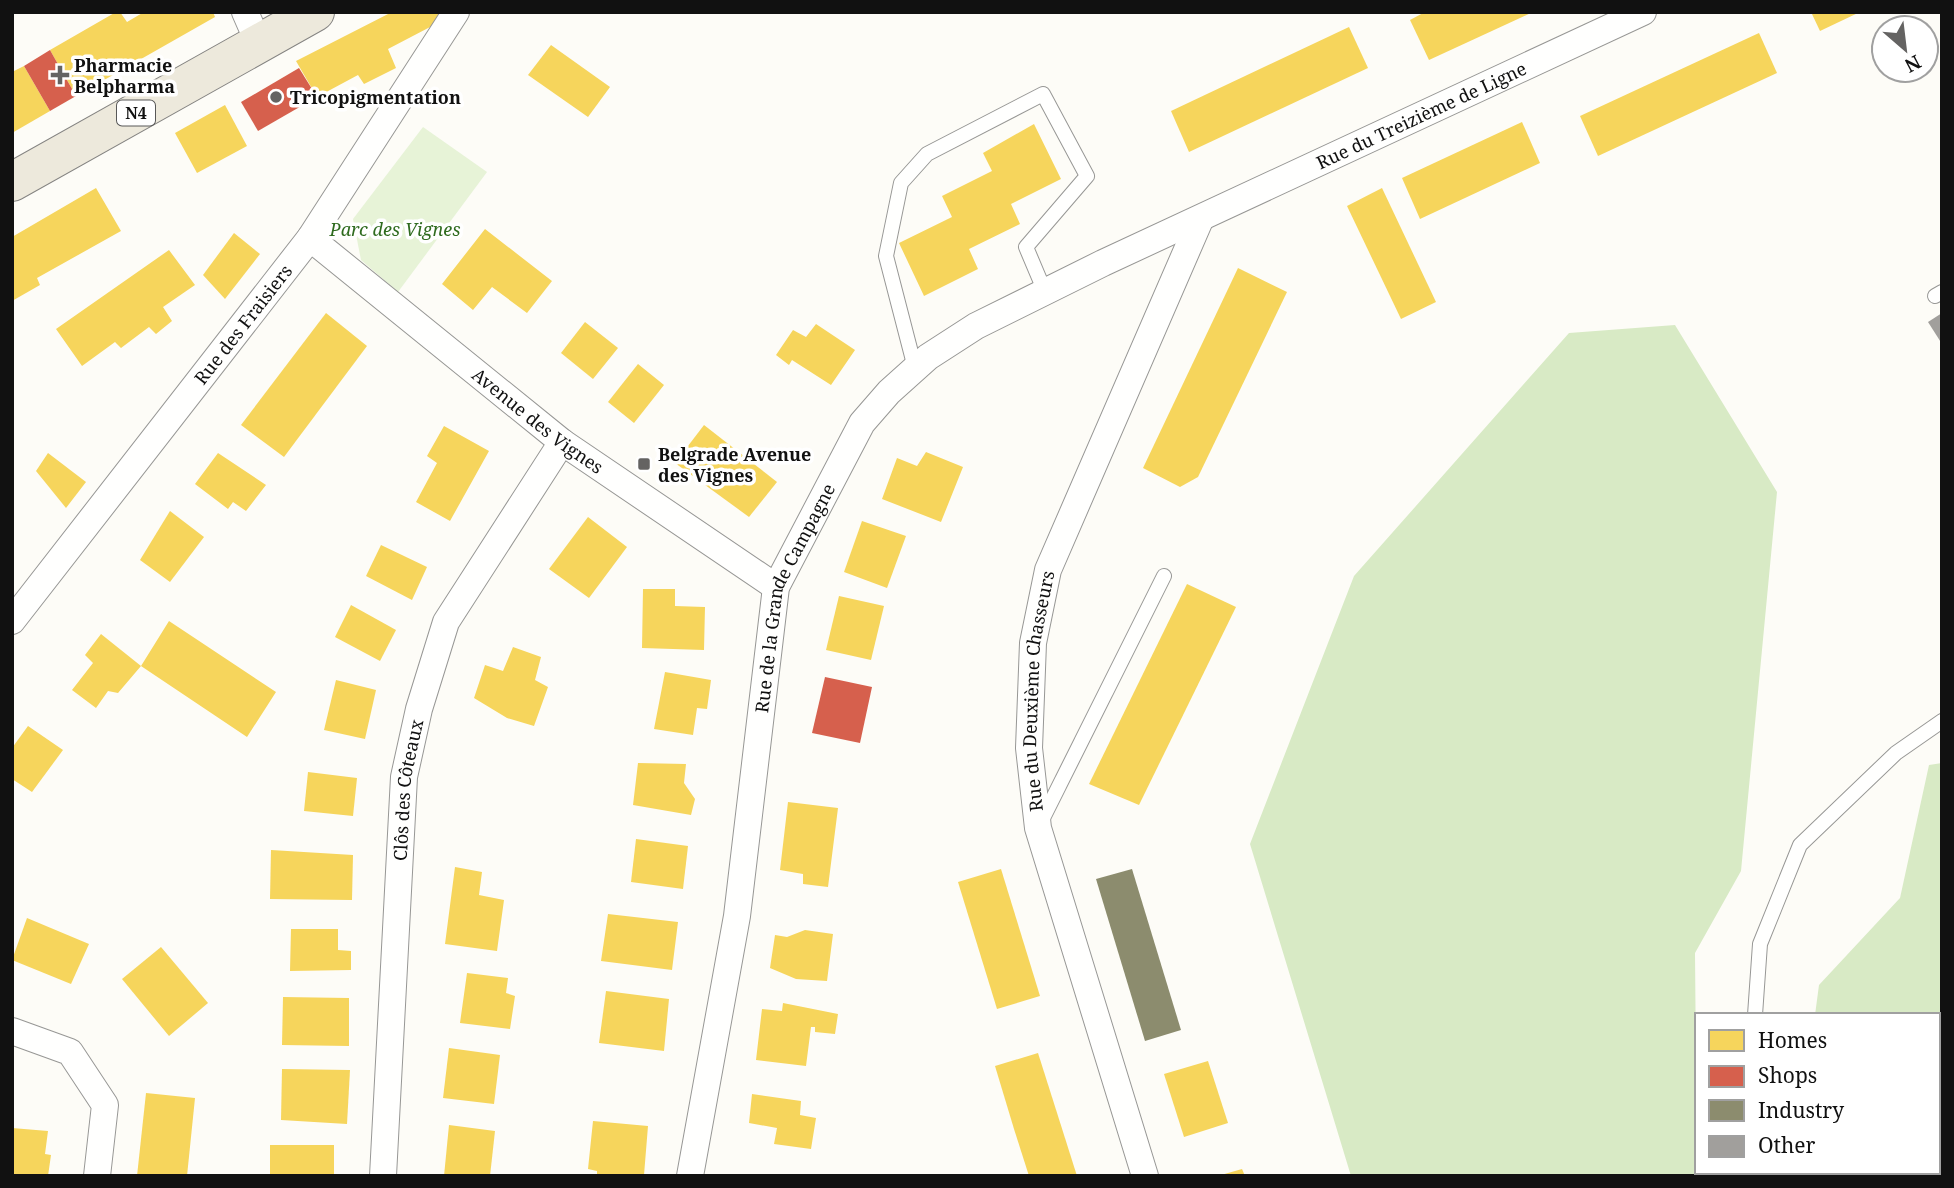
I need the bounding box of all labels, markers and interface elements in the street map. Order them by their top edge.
north arrow [1870,14,1940,84]
text: N [1900,49,1926,79]
place label: Pharmacie Belpharma [74,53,175,98]
street label: Rue du Treizième de Ligne [1312,56,1530,174]
marker: Pharmacie Belpharma [52,67,68,83]
place label: Tricopigmentation [290,85,461,109]
marker: Tricopigmentation [268,89,284,105]
road number: N4 [117,100,155,125]
park label: Parc des Vignes [328,217,461,241]
street label: Rue des Fraisiers [189,259,297,389]
street label: Avenue des Vignes [467,362,608,479]
place label: Belgrade Avenue des Vignes [658,442,811,487]
marker: Belgrade Avenue des Vignes [636,456,652,472]
street label: Rue de la Grande Campagne [749,479,840,714]
street label: Rue du Deuxième Chasseurs [1017,568,1060,813]
street label: Clôs des Côteaux [388,716,429,861]
legend [1695,1013,1940,1174]
text: Homes [1758,1026,1827,1054]
text: Shops [1758,1061,1817,1089]
text: Industry [1758,1096,1844,1124]
text: Other [1758,1131,1816,1159]

